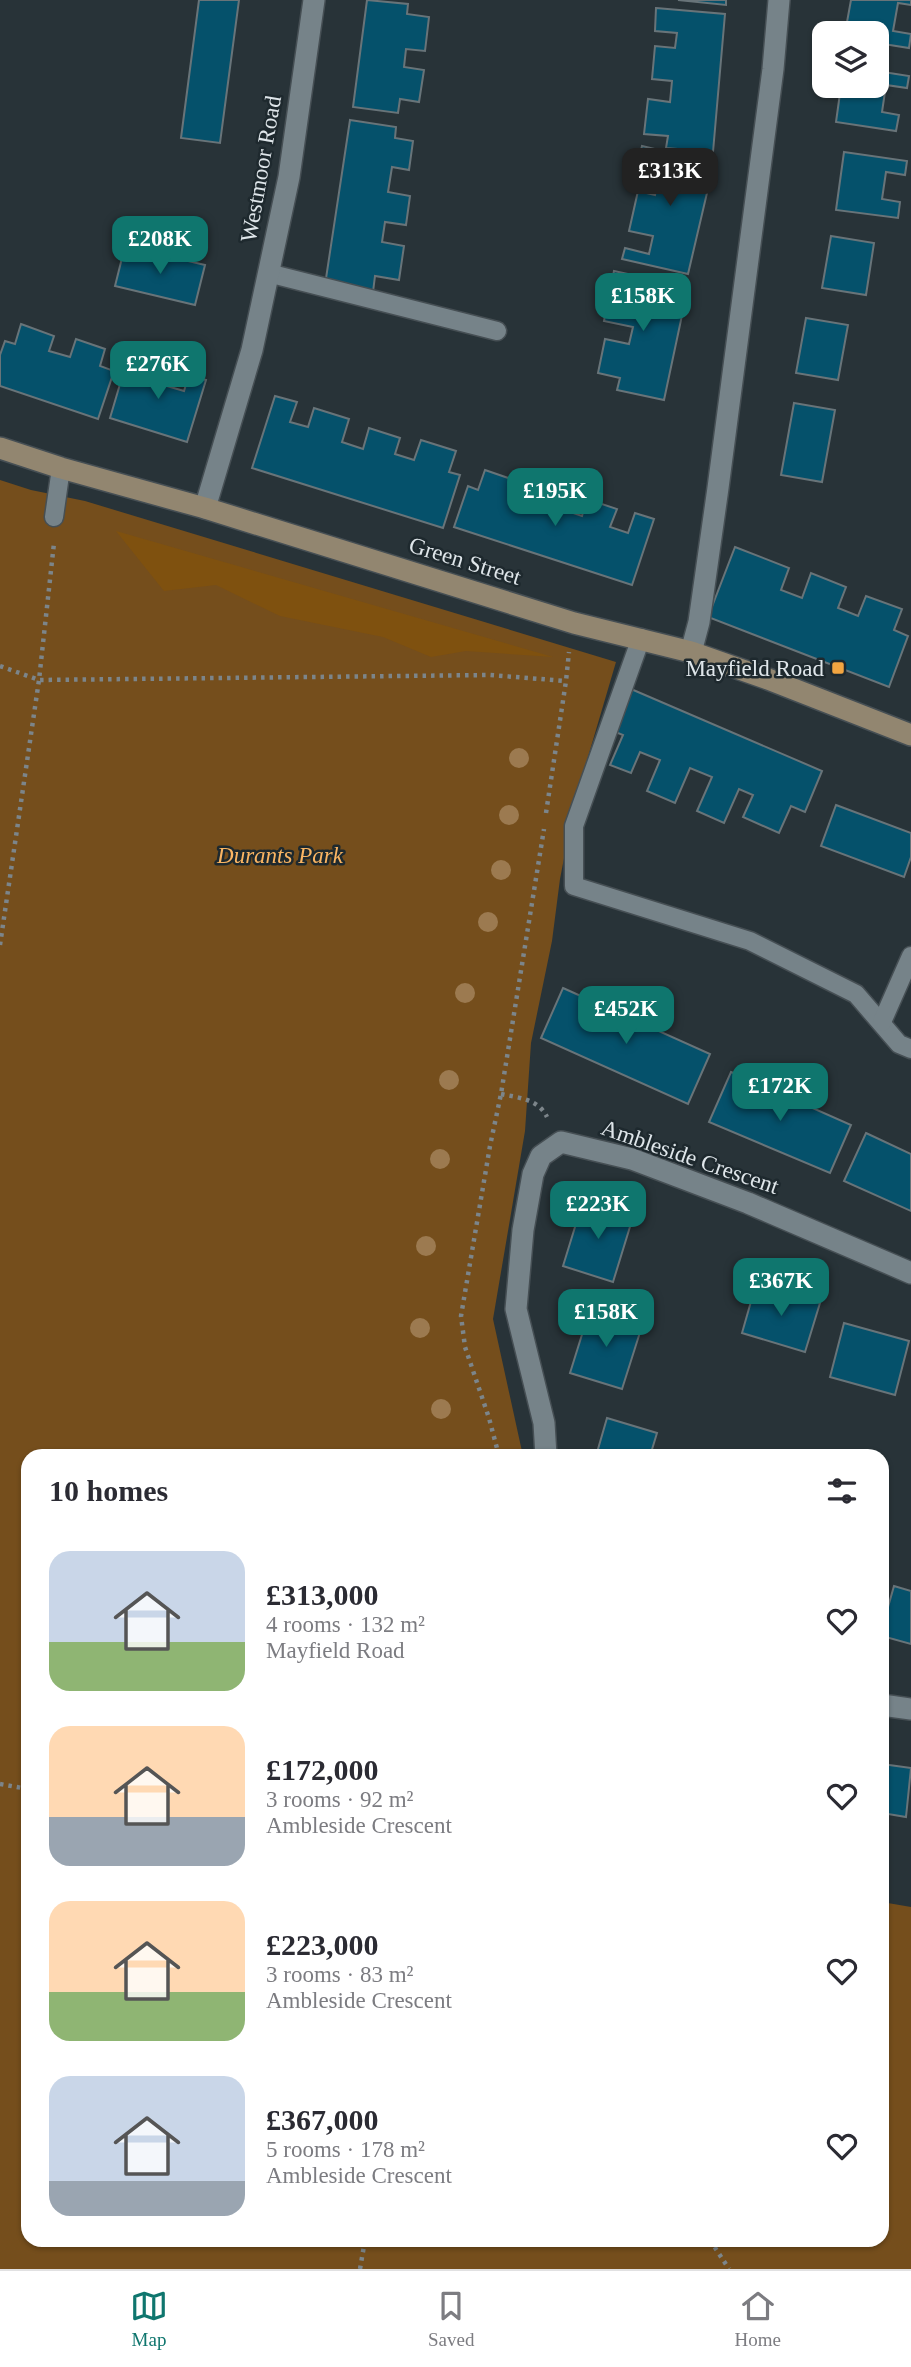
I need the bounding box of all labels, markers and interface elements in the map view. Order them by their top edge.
map controls [812,21,889,98]
button: layers [812,21,889,98]
street label: Westmoor Road [236,93,286,244]
pin: £313K [621,148,719,208]
text: £313K [638,158,702,183]
pin: £208K [111,216,209,276]
text: £208K [128,226,192,251]
pin: £158K [594,274,692,333]
text: £158K [611,283,675,308]
pin: £276K [109,342,207,401]
text: £276K [126,351,190,376]
pin: £195K [506,468,604,528]
text: £195K [523,478,587,503]
street label: Green Street [406,532,524,590]
place label: Mayfield Road [685,656,824,681]
marker: Mayfield Road [830,660,846,676]
park label: Durants Park [216,843,344,868]
pin: £452K [577,986,675,1046]
text: £452K [594,996,658,1021]
pin: £172K [731,1064,829,1123]
text: £172K [748,1073,812,1098]
street label: Ambleside Crescent [598,1115,783,1199]
pin: £223K [549,1182,647,1241]
text: £223K [566,1191,630,1216]
pin: £367K [732,1258,830,1318]
text: £367K [749,1268,813,1293]
pin: £158K [557,1290,655,1349]
text: £158K [574,1299,638,1324]
icon: filters [823,1472,861,1510]
text: 10 homes [49,1474,168,1507]
text: £313,000 [266,1578,379,1611]
icon: home [105,1579,189,1663]
icon: heart [823,1602,861,1640]
text: 4 rooms · 132 m² [266,1612,425,1637]
text: Mayfield Road [266,1638,405,1663]
text: £172,000 [266,1753,379,1786]
icon: home [105,1754,189,1838]
icon: heart [823,1777,861,1815]
text: 3 rooms · 92 m² [266,1787,413,1812]
text: Ambleside Crescent [266,1813,452,1838]
text: £223,000 [266,1928,379,1961]
icon: home [105,1929,189,2013]
icon: heart [823,1952,861,1990]
text: 3 rooms · 83 m² [266,1962,413,1987]
text: Ambleside Crescent [266,1988,452,2013]
text: £367,000 [266,2103,379,2136]
icon: home [105,2104,189,2188]
icon: heart [823,2127,861,2165]
text: 5 rooms · 178 m² [266,2137,425,2162]
text: Ambleside Crescent [266,2163,452,2188]
tab: Map [130,2287,168,2351]
tab: Saved [428,2287,474,2351]
tab: Home [735,2287,781,2351]

